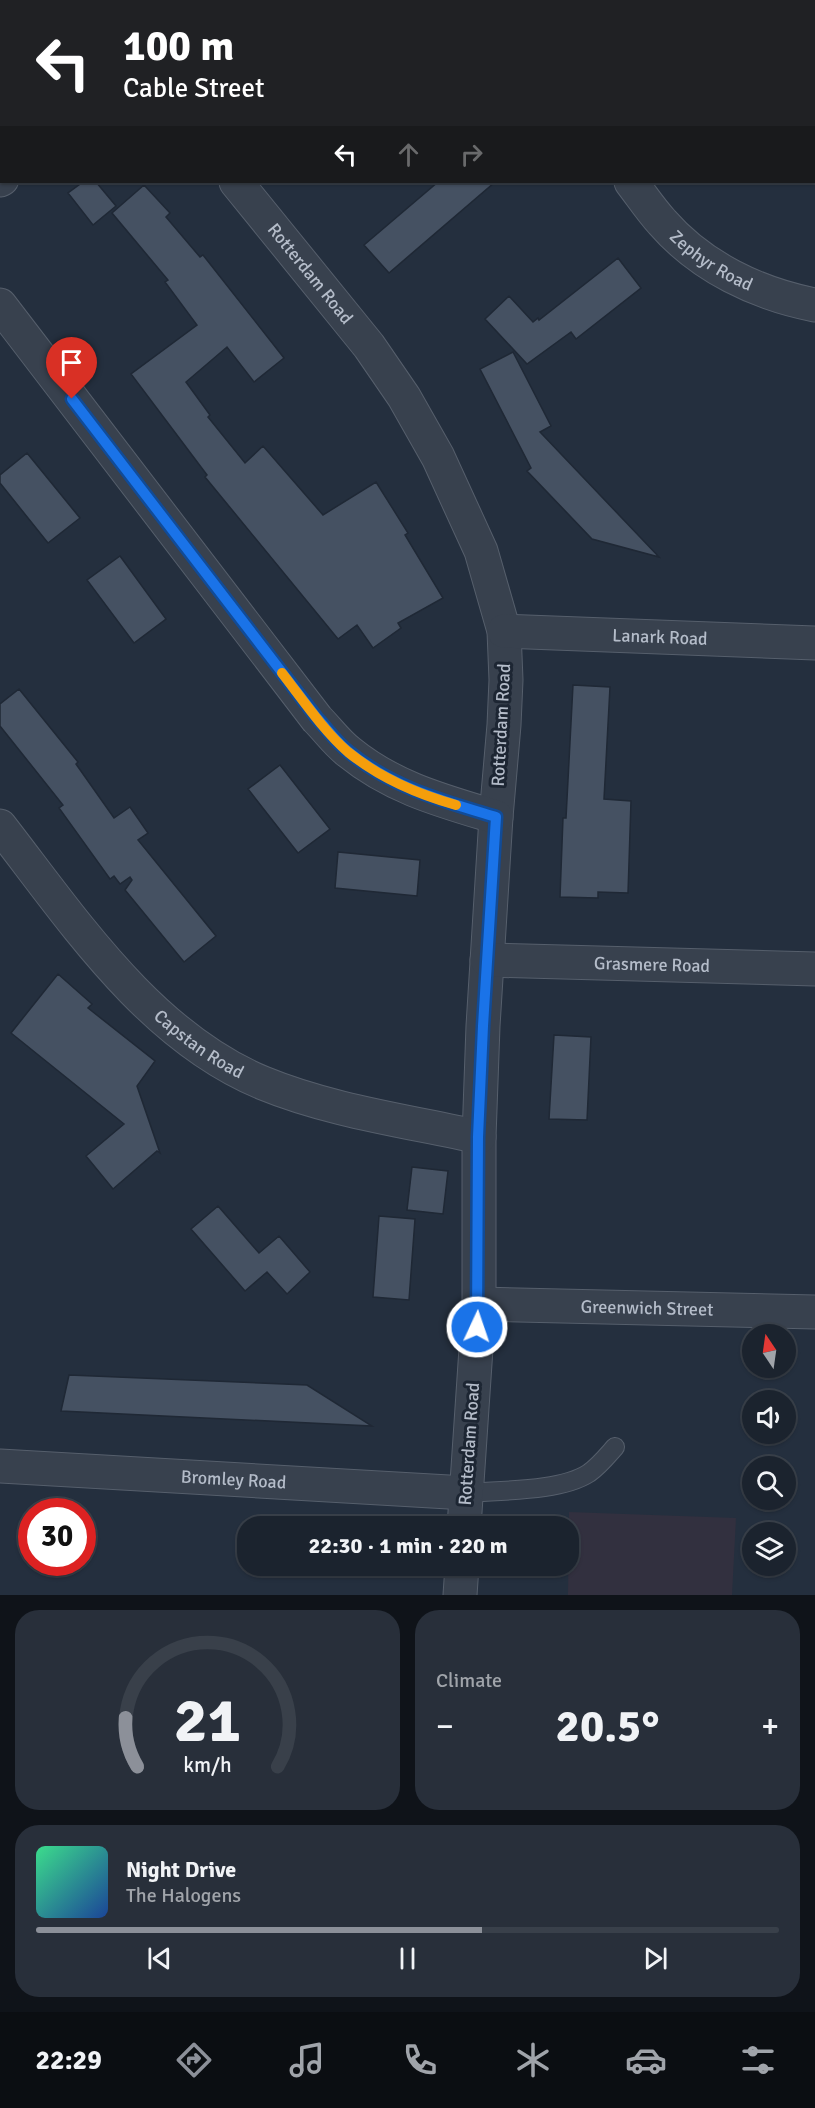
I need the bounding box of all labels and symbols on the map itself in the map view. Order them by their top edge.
street label: Rotterdam Road [263,219,358,328]
street label: Zephyr Road [665,226,756,296]
pin [46,337,97,399]
street label: Lanark Road [612,624,708,650]
street label: Rotterdam Road [487,663,515,787]
street label: Grasmere Road [593,952,710,977]
street label: Capstan Road [149,1005,247,1083]
position arrow [445,1295,509,1359]
street label: Greenwich Street [580,1295,714,1321]
north arrow [742,1324,796,1378]
street label: Rotterdam Road [454,1382,484,1506]
street label: Bromley Road [180,1466,287,1494]
speed limit sign: 30 [18,1498,96,1576]

